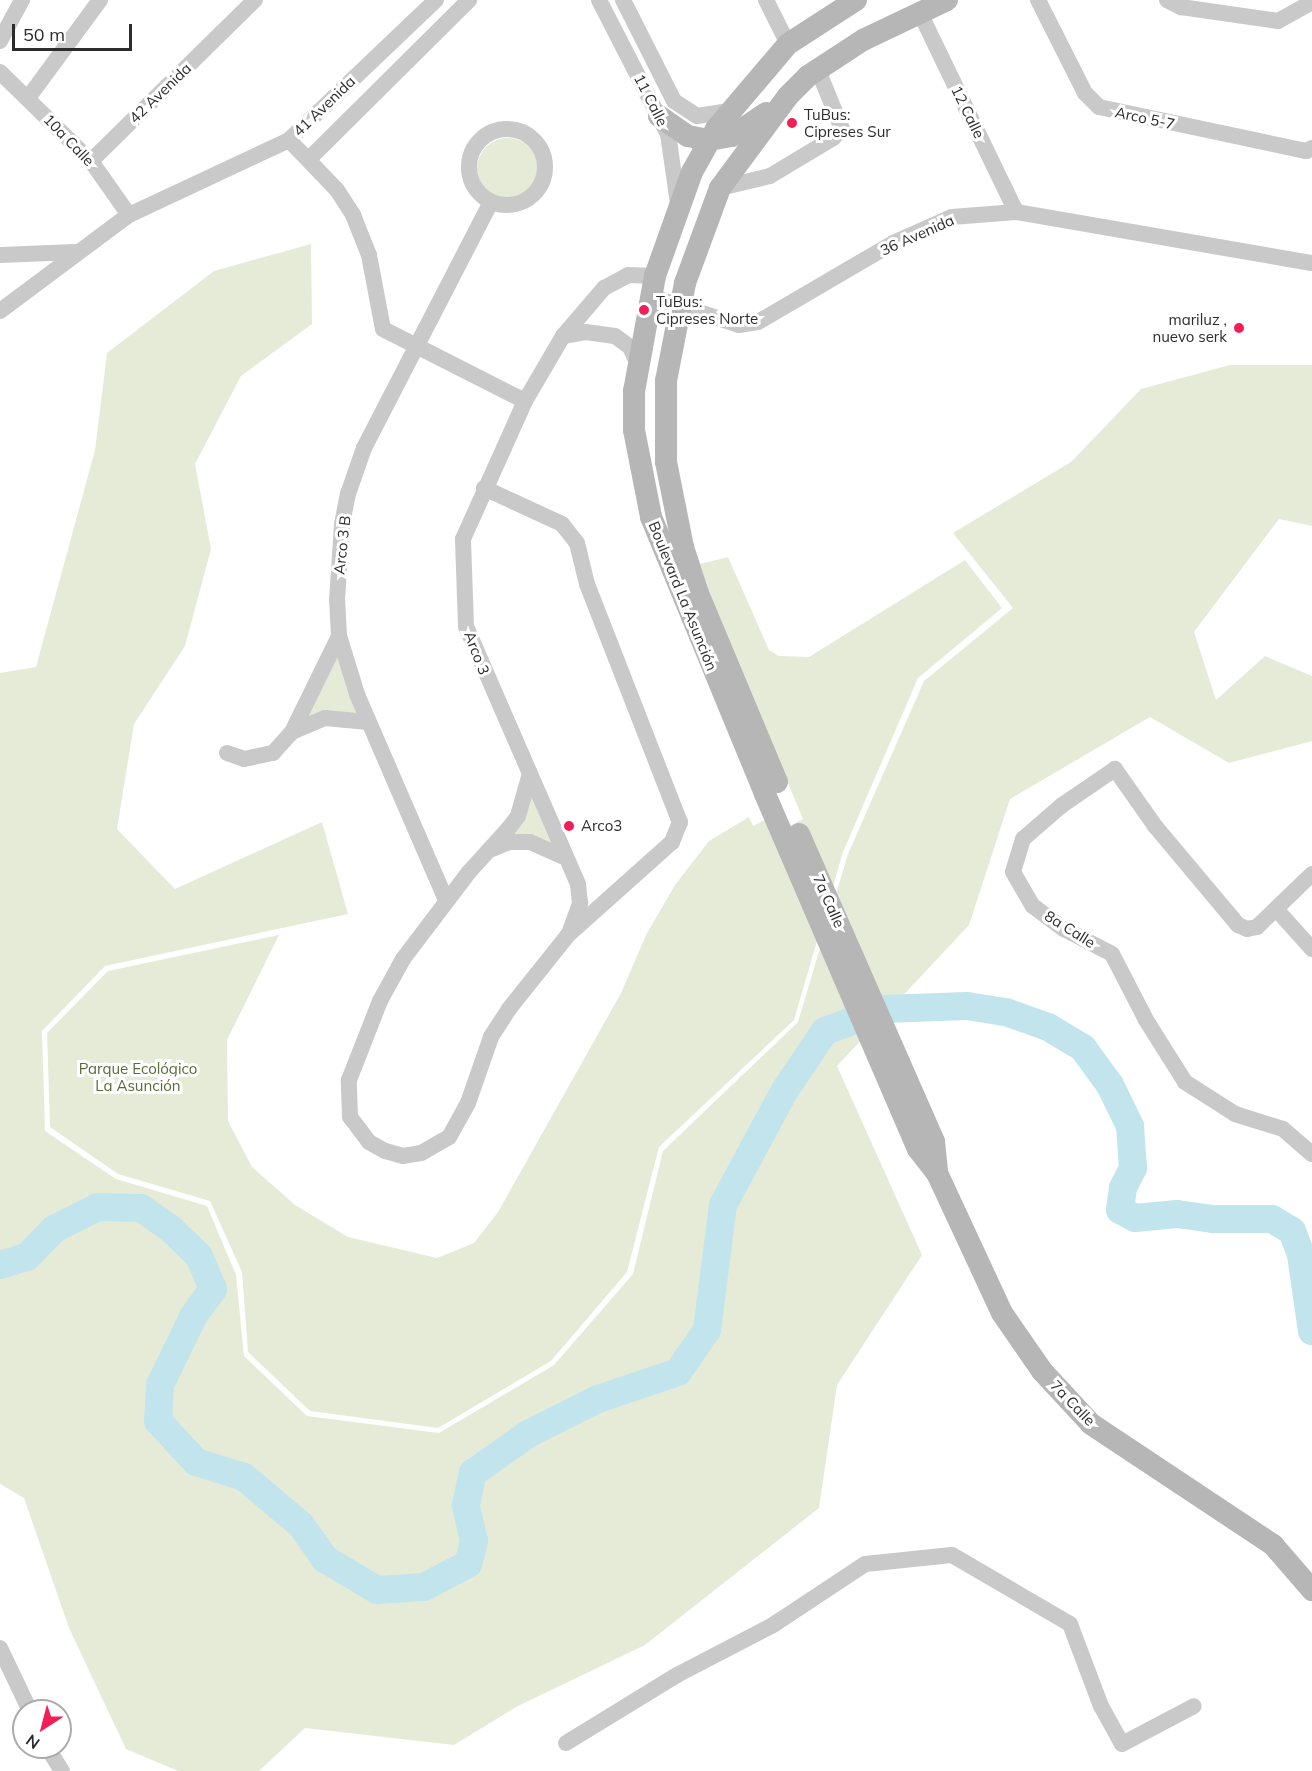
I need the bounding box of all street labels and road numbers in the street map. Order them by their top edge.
street label: 42 Avenida [125,59,195,127]
street label: 11 Calle [630,71,672,129]
street label: 41 Avenida [289,72,359,140]
street label: 12 Calle [948,83,988,141]
street label: Arco 5-7 [1114,103,1176,133]
street label: 10a Calle [40,110,98,170]
street label: 36 Avenida [877,211,957,259]
street label: Arco 3 B [330,515,354,575]
street label: Boulevard La Asunción [645,519,721,673]
street label: Arco 3 [461,629,493,677]
street label: 7a Calle [809,872,849,930]
street label: 8a Calle [1041,906,1099,952]
street label: 7a Calle [1047,1377,1099,1429]

